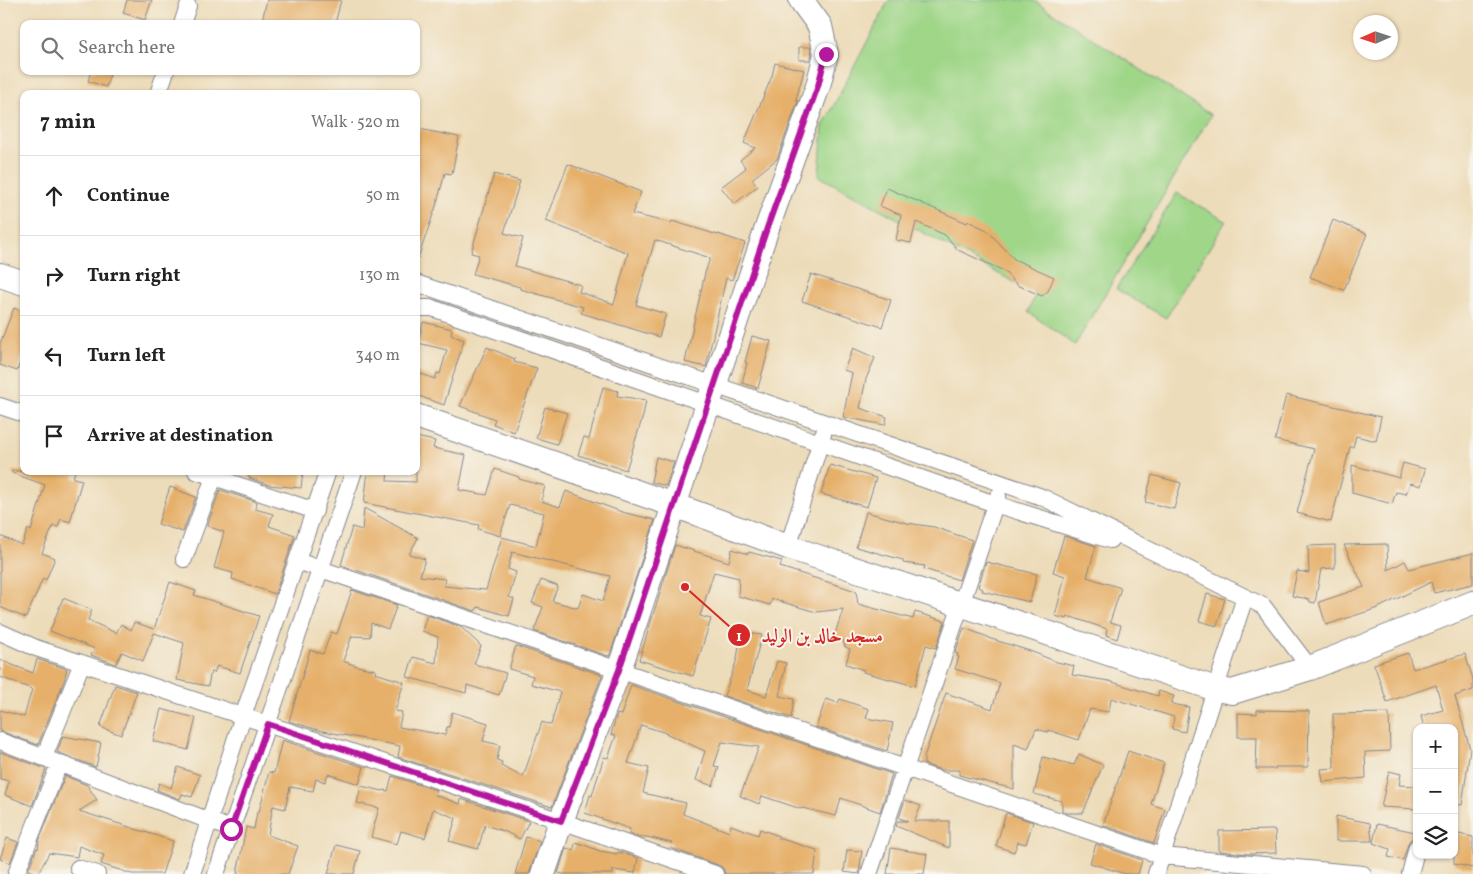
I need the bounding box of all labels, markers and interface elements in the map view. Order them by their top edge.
north arrow [1353,15,1398,60]
search box [20,20,420,75]
icon: search [38,34,66,62]
text: Search here [78,35,175,61]
route end [815,43,838,66]
text: 7 min [40,108,96,137]
text: Walk · 520 m [311,112,400,134]
icon: ahead [40,182,68,210]
text: Continue [87,183,170,209]
text: 50 m [366,185,400,207]
icon: right [40,262,68,290]
text: Turn right [87,263,180,289]
text: 130 m [359,265,400,287]
icon: left [40,342,68,370]
text: Turn left [87,343,166,369]
text: 340 m [356,345,400,367]
icon: arrive [40,422,68,450]
text: Arrive at destination [87,423,273,449]
callout: مسجد خالد بن الوليد [727,618,893,652]
text: مسجد خالد بن الوليد [761,624,883,650]
text: 1 [736,627,742,648]
map controls [1413,724,1458,859]
button: + [1413,724,1458,769]
button: − [1413,769,1458,814]
button: layers [1413,814,1458,859]
route start [220,818,243,841]

